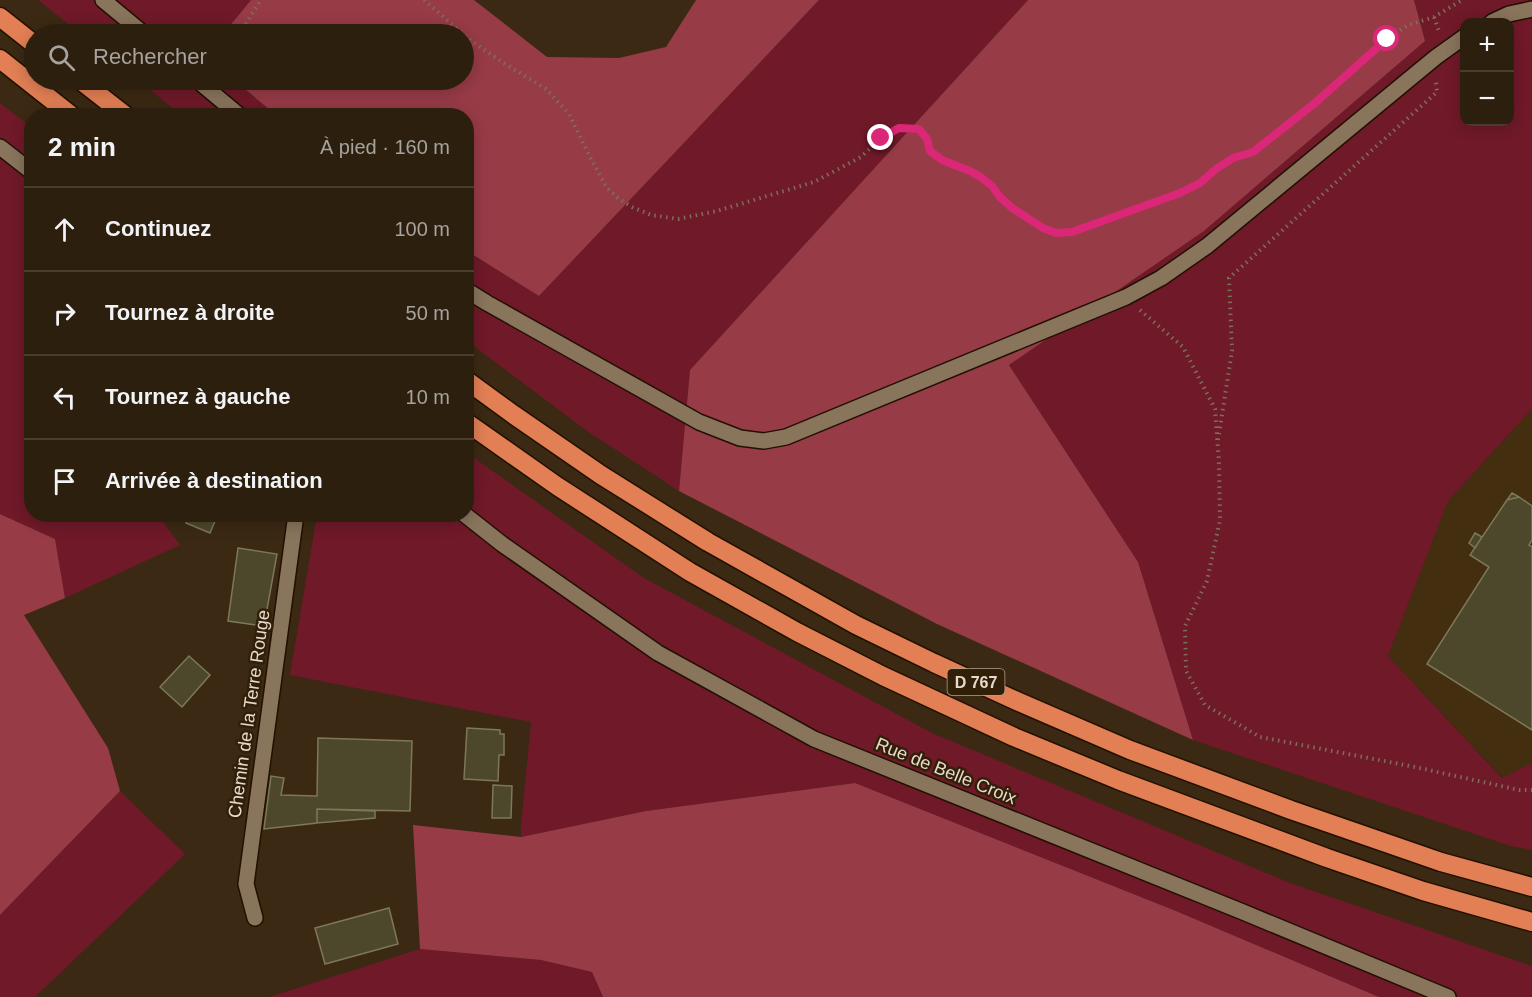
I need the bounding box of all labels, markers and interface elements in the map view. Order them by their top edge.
map controls [1460,18,1514,126]
button: + [1460,18,1514,72]
search box [24,24,474,90]
route start [1373,25,1399,51]
icon: search [45,41,78,74]
text: Rechercher [93,44,207,69]
button: − [1460,72,1514,126]
route end [867,124,893,150]
text: 2 min [48,132,116,162]
text: À pied · 160 m [320,136,450,158]
icon: ahead [48,213,81,246]
text: Continuez [105,216,211,241]
text: 100 m [394,218,450,240]
icon: right [48,297,81,330]
text: Tournez à droite [105,300,275,325]
text: 50 m [406,302,450,324]
icon: left [48,381,81,414]
text: Tournez à gauche [105,384,290,409]
text: 10 m [406,386,450,408]
icon: arrive [48,465,81,498]
text: Arrivée à destination [105,468,323,493]
street label: Chemin de la Terre Rouge [224,609,274,819]
road number: D 767 [948,669,1004,695]
street label: Rue de Belle Croix [873,734,1019,808]

